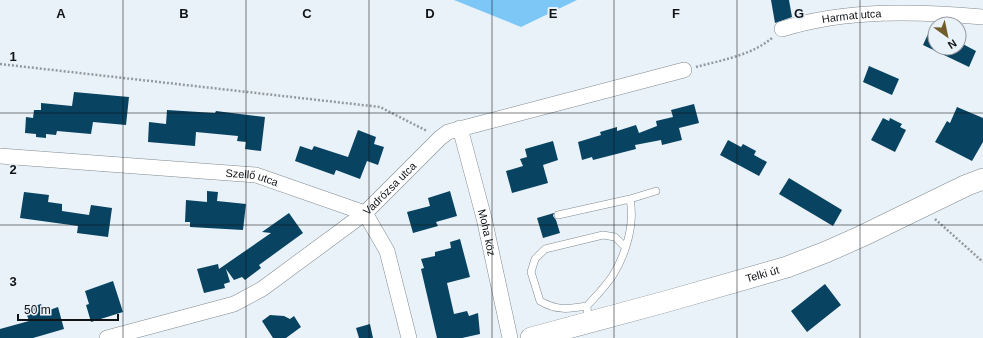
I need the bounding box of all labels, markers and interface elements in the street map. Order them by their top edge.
text: A [56,6,66,21]
text: B [179,6,189,21]
text: C [302,6,312,21]
text: D [425,6,435,21]
text: E [549,6,558,21]
text: F [672,6,680,21]
text: G [794,6,804,21]
street label: Harmat utca [821,7,883,25]
north arrow [927,16,967,56]
text: N [946,37,959,52]
text: 1 [9,49,17,64]
street label: Vadrózsa utca [361,159,419,217]
text: 2 [9,162,17,177]
street label: Szellő utca [225,167,281,189]
street label: Moha köz [476,208,498,257]
street label: Telki út [744,264,780,285]
text: 3 [9,274,17,289]
scale bar [18,296,118,322]
text: 50 m [24,303,51,317]

